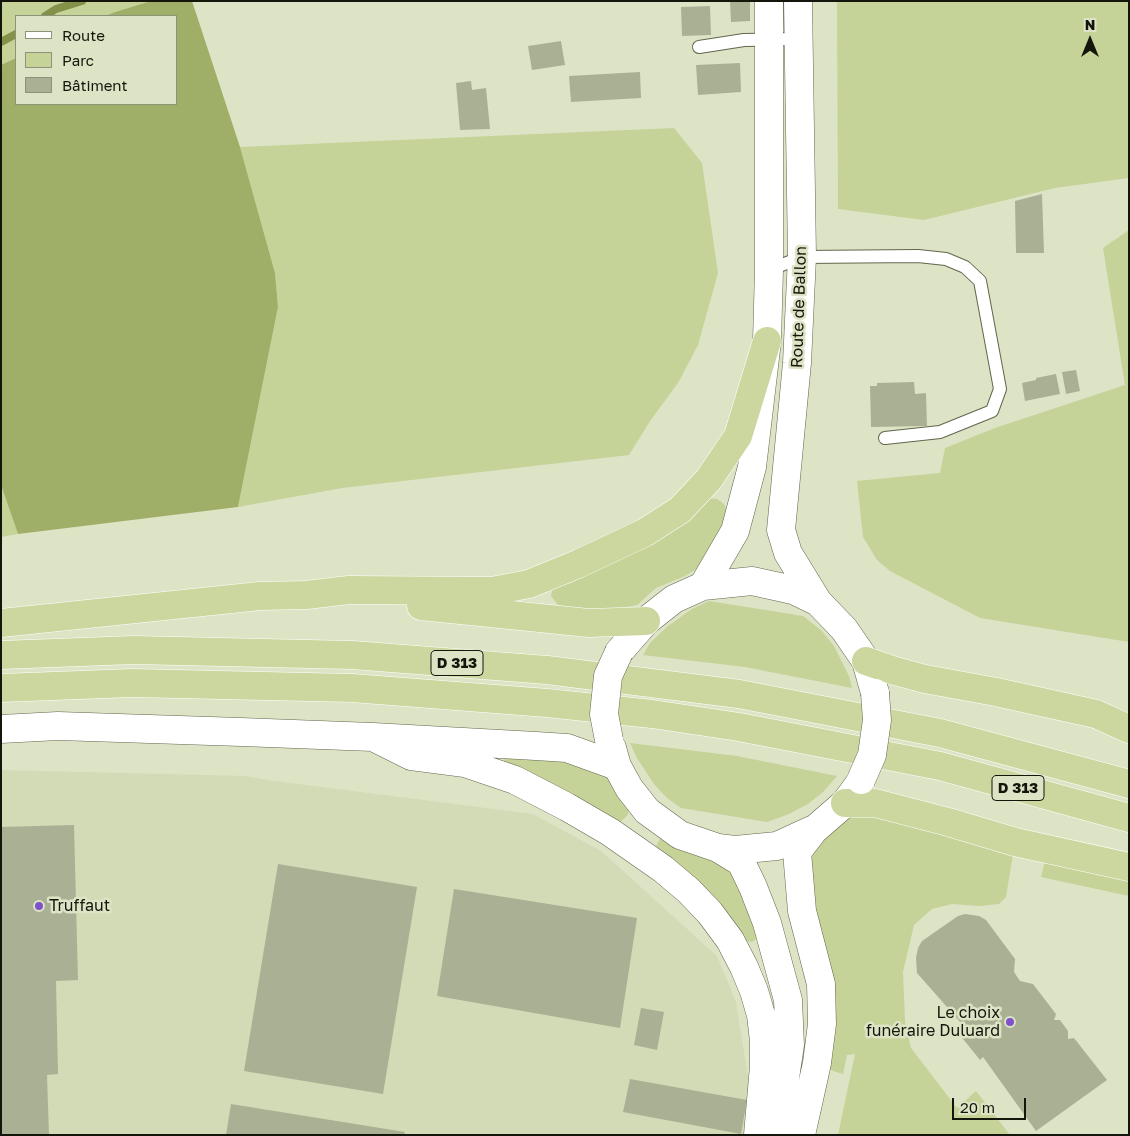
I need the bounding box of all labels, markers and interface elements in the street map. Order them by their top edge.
legend [15,15,178,105]
north arrow [1065,15,1115,65]
text: N [1085,16,1095,33]
text: Route [62,26,105,44]
text: Parc [62,51,94,69]
text: Bâtiment [62,76,127,94]
street label: Route de Ballon [787,246,811,368]
road number: D 313 [431,650,483,676]
road number: D 313 [992,776,1044,800]
place label: Truffaut [49,896,110,916]
marker: Truffaut [33,900,45,912]
place label: Le choix funéraire Duluard [866,1003,1000,1041]
marker: Le choix funéraire Duluard [1004,1016,1016,1028]
scale bar [955,1088,1029,1120]
text: 20 m [960,1098,995,1116]

